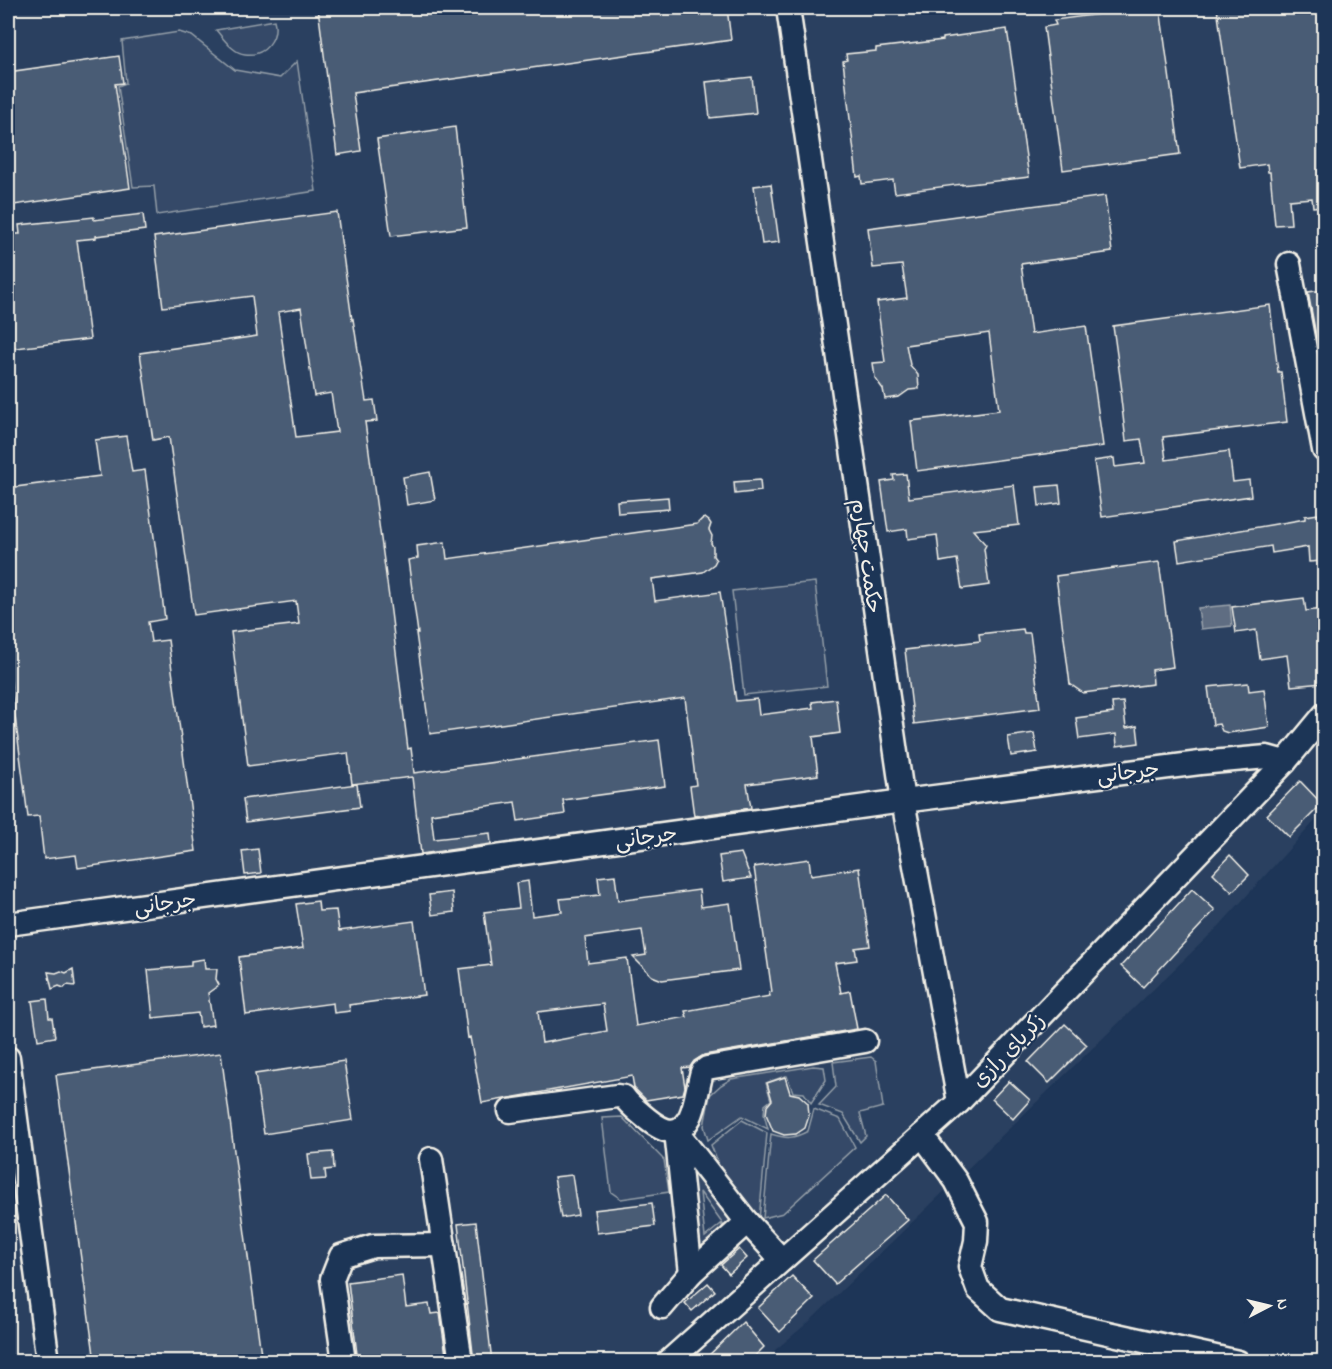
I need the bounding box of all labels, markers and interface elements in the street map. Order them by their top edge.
street label: حکمت چهارم [842,497,888,616]
street label: جرجانی [1095,755,1161,793]
street label: جرجانی [613,820,679,858]
street label: جرجانی [132,886,198,924]
street label: زکریای رازی [966,1007,1053,1096]
north arrow [1239,1276,1299,1336]
text: N [1269,1298,1294,1311]

